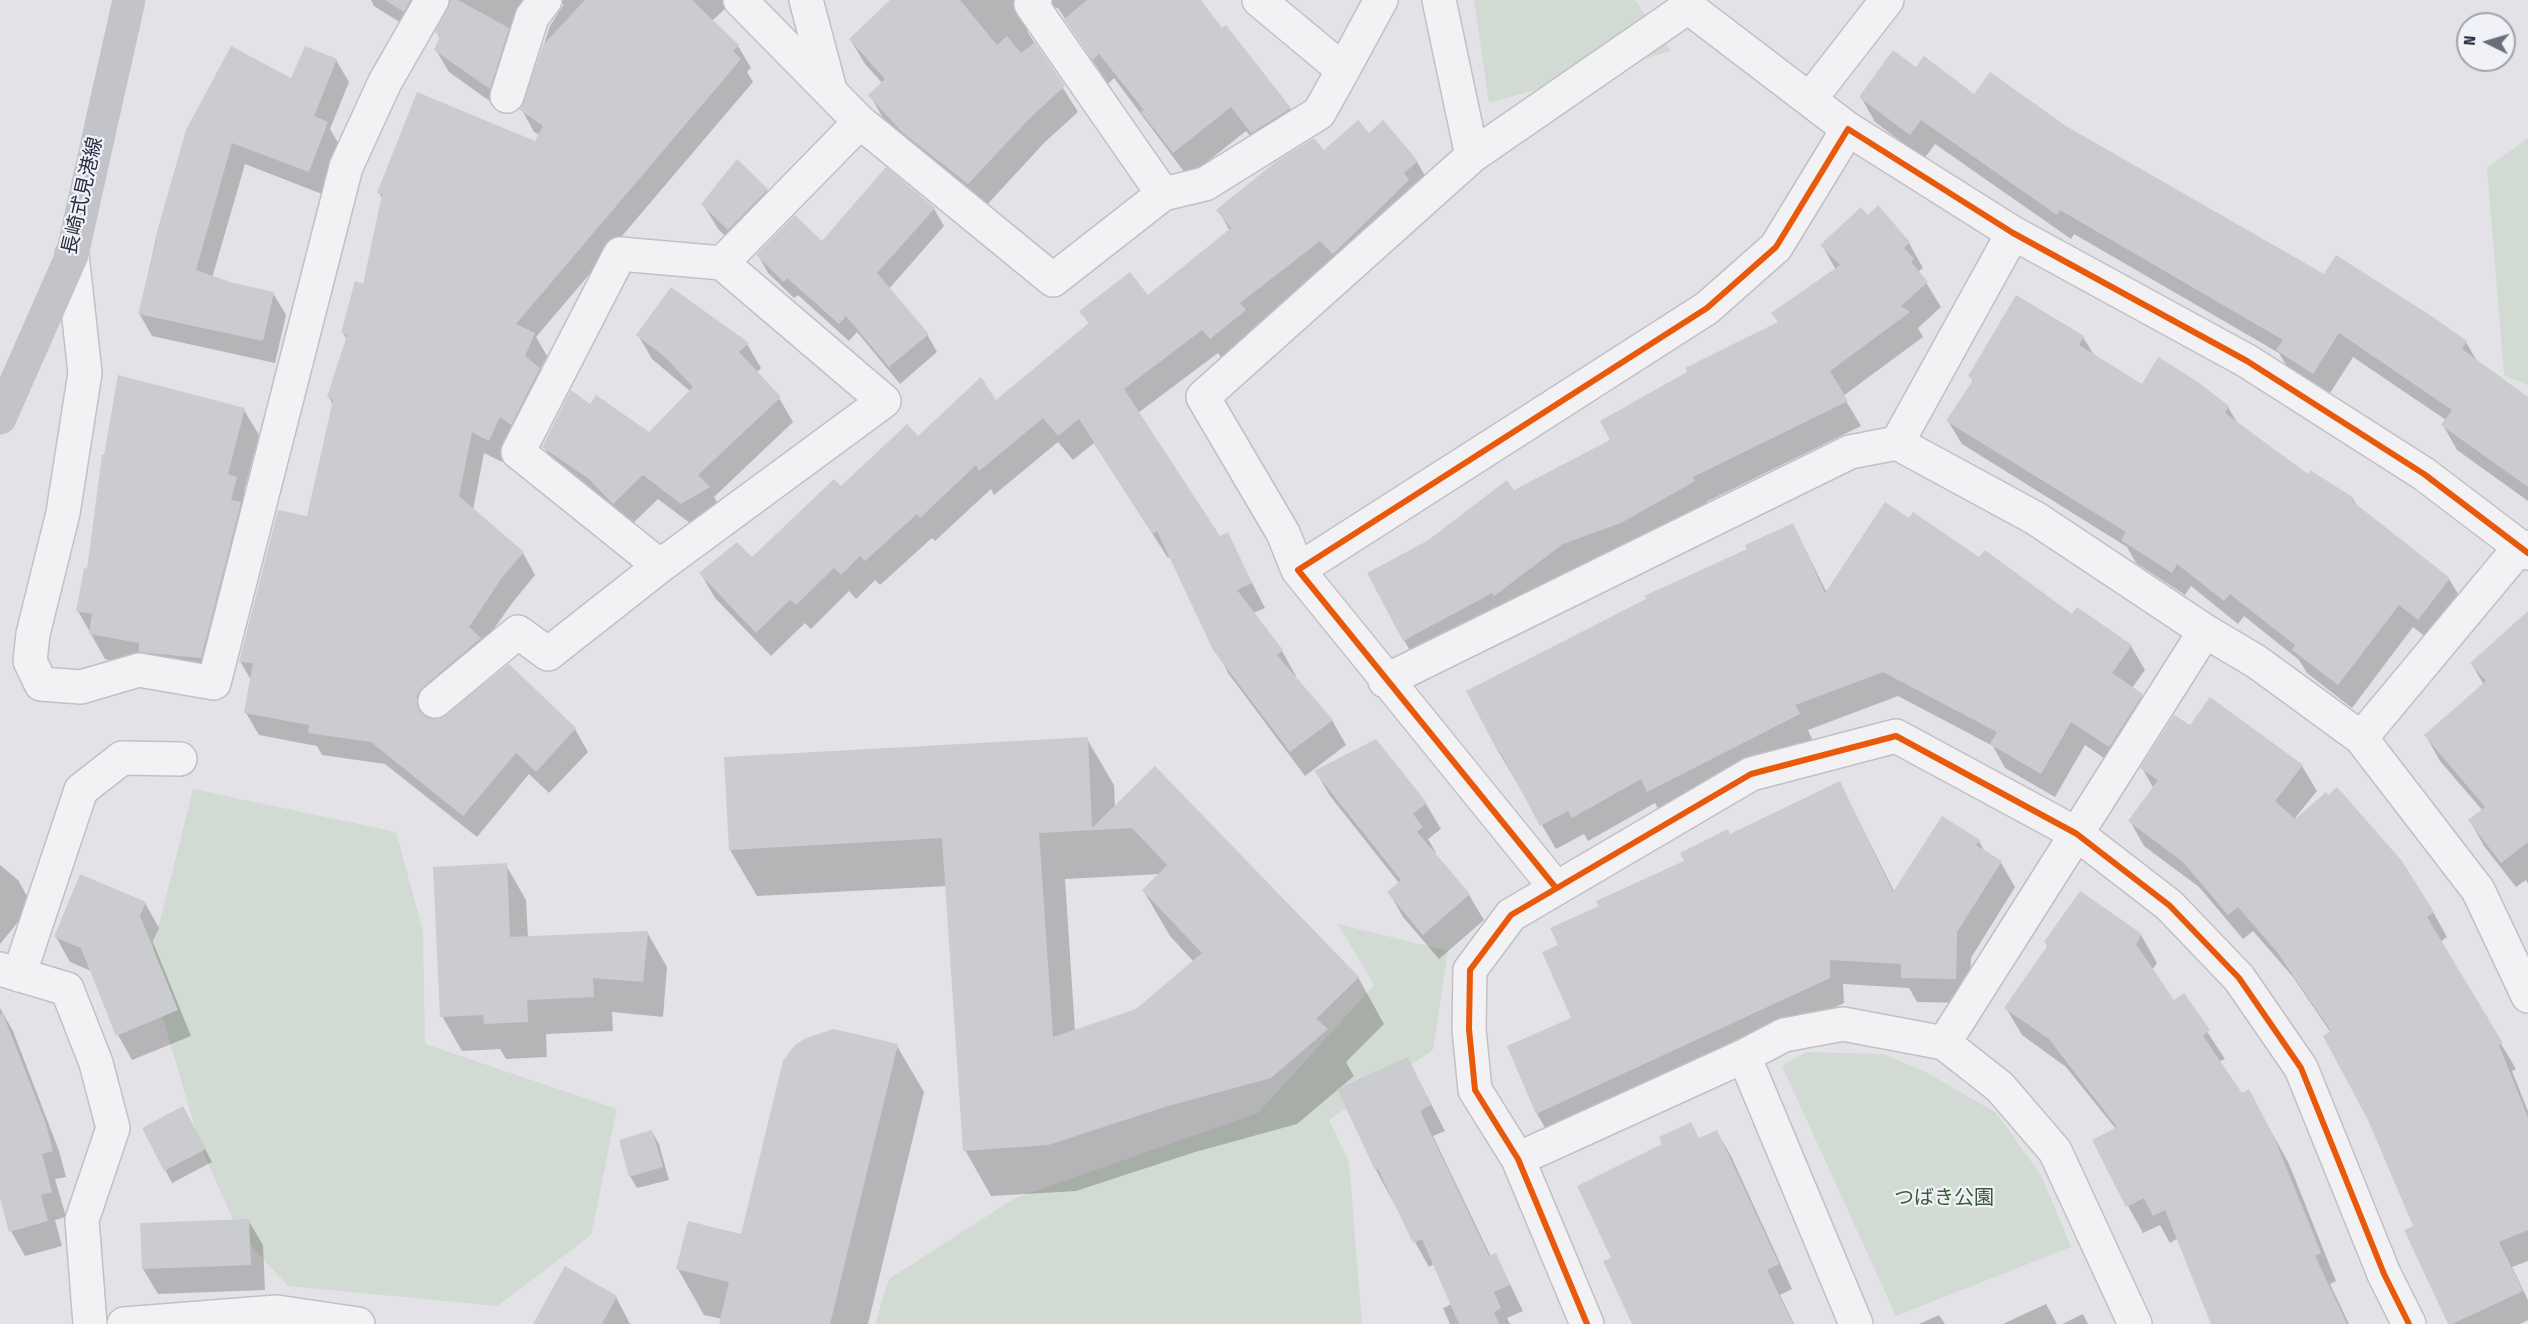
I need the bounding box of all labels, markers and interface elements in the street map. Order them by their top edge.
north arrow [2456,12,2516,72]
text: N [2460,35,2479,46]
street label: 長崎式見港線 [58,135,108,257]
park label: つばき公園 [1894,1186,1994,1210]

